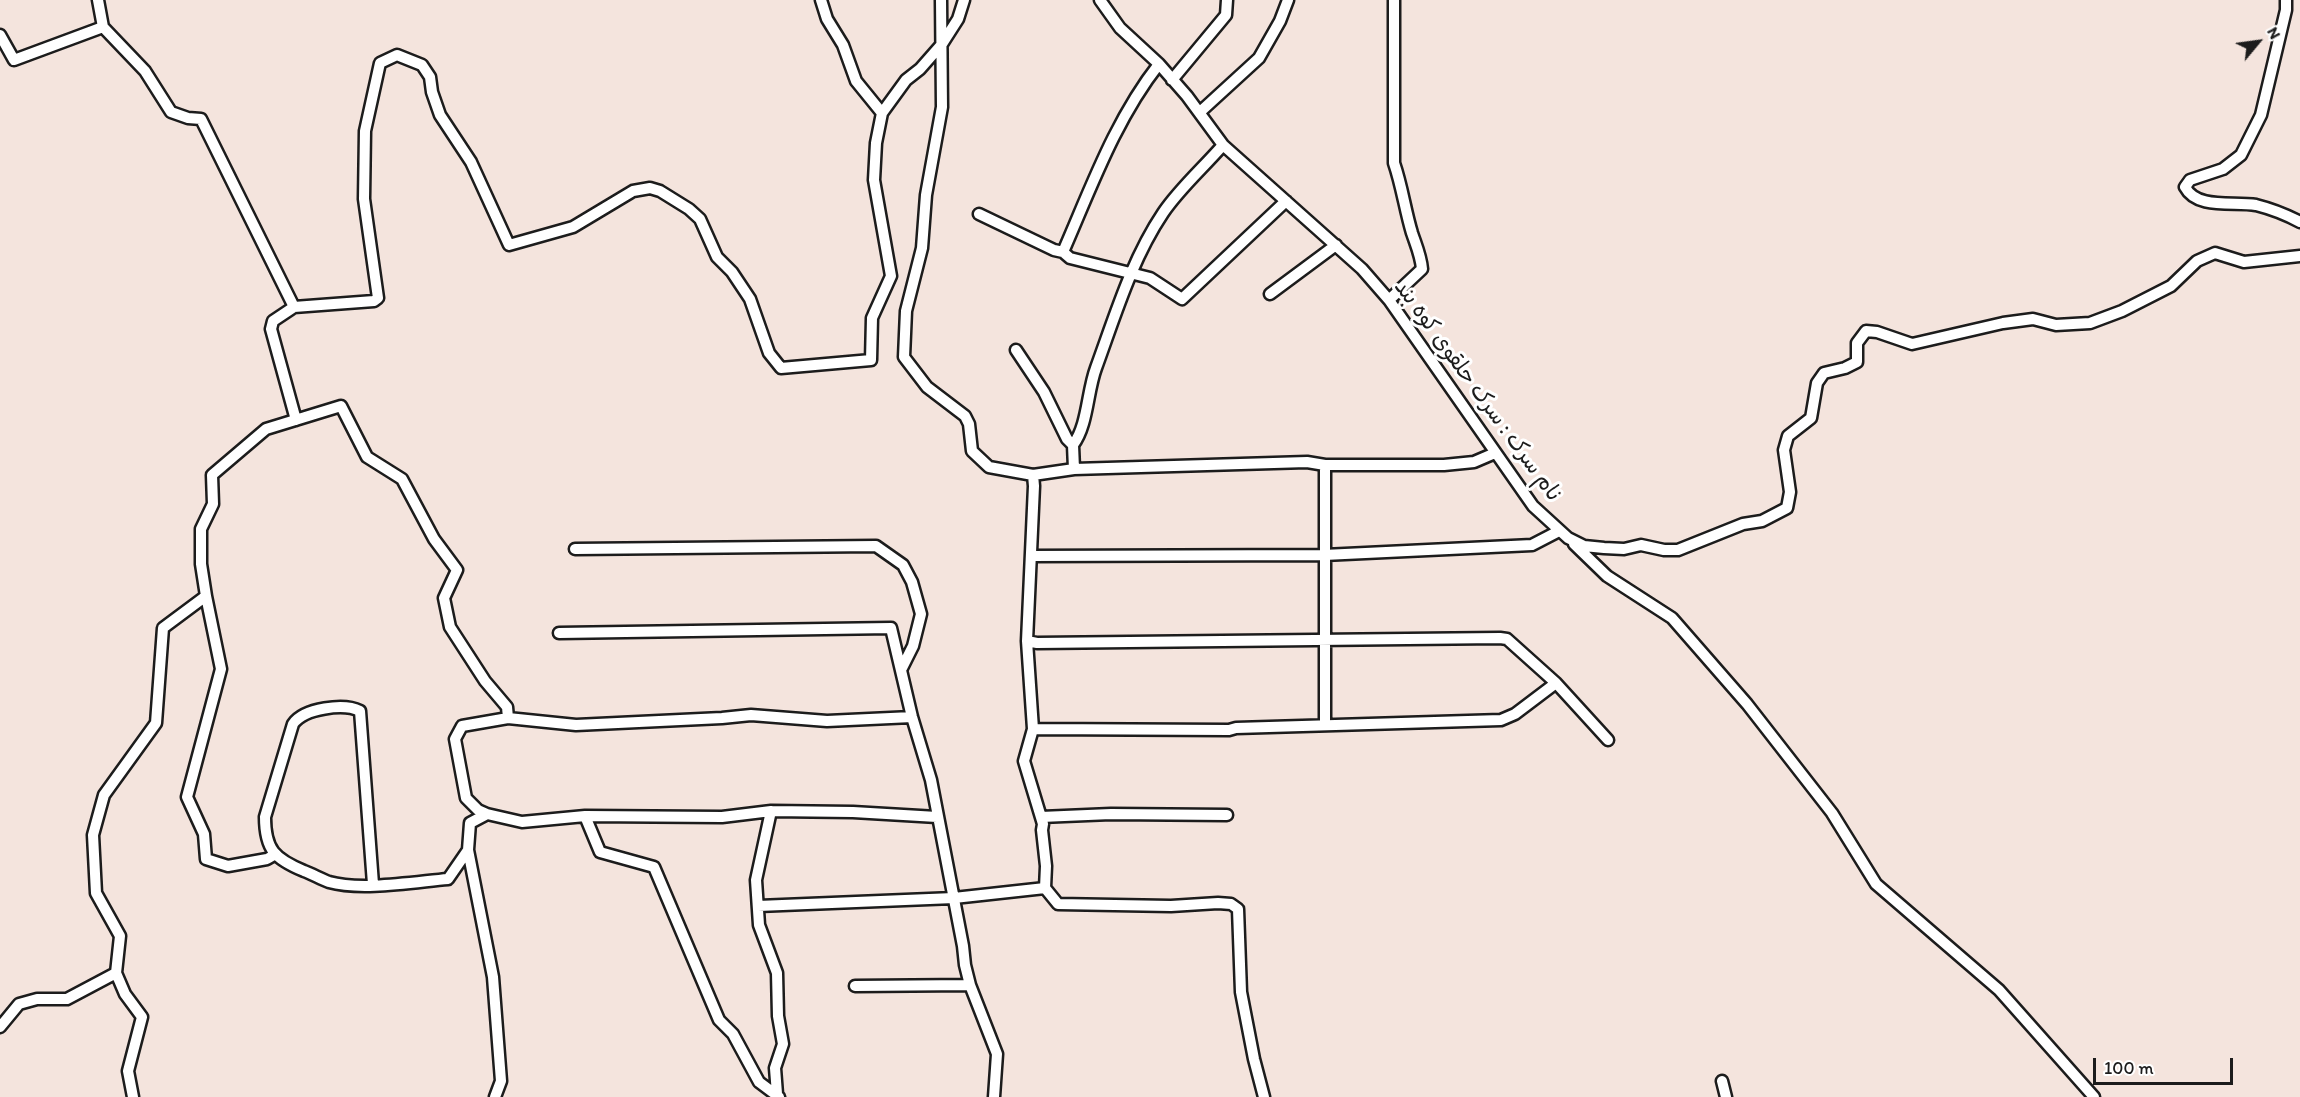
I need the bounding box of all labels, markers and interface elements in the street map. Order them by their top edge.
north arrow [2228,12,2288,72]
text: N [2263,24,2285,42]
street label: نام سرک : سرک حلقوی کوه بند [1388,275,1566,507]
scale bar [2096,1046,2236,1084]
text: 100 m [2104,1057,2154,1079]

